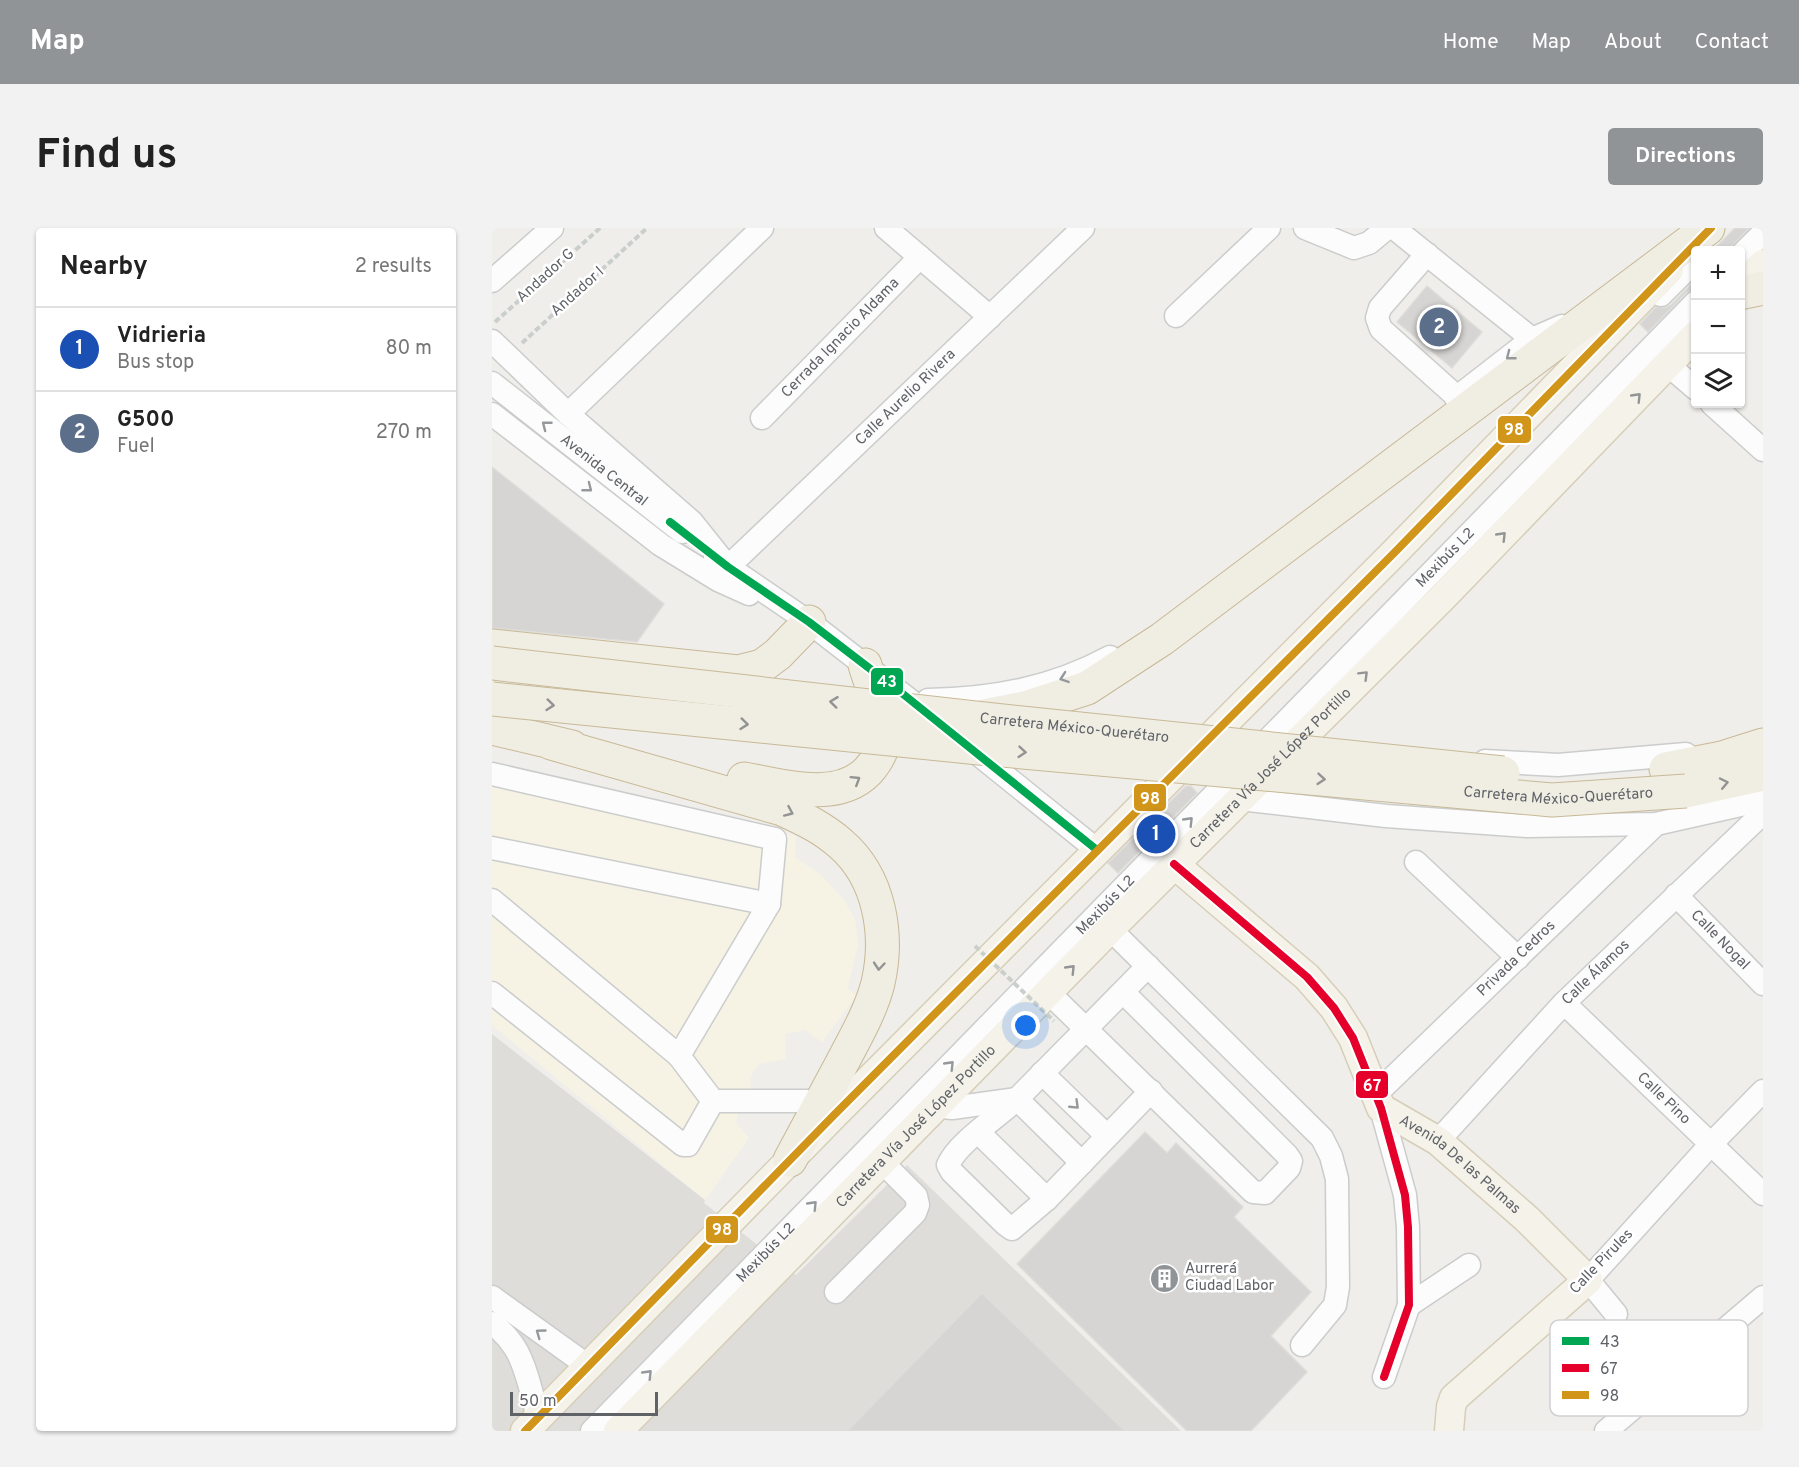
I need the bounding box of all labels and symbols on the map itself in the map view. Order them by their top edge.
street label: Andador G [513,245,579,307]
street label: Andador I [547,263,609,321]
street label: Cerrada Ignacio Aldama [777,274,904,402]
pin: 2 [1420,304,1458,350]
street label: Calle Aurelio Rivera [851,345,960,450]
one-way arrow [1506,348,1517,359]
one-way arrow [1630,393,1641,404]
line badge: 98 [1497,415,1532,444]
text: 98 [1504,421,1524,441]
one-way arrow [542,422,553,433]
street label: Avenida Central [556,430,651,511]
one-way arrow [581,481,592,492]
street label: Mexibús L2 [1412,524,1479,592]
one-way arrow [1494,533,1505,544]
line badge: 43 [870,667,904,696]
one-way arrow [1059,670,1070,683]
one-way arrow [1358,671,1368,682]
text: 43 [877,673,897,693]
street label: Carretera Vía José López Portillo [1186,684,1356,853]
one-way arrow [829,696,838,709]
one-way arrow [546,698,555,711]
street label: Carretera México-Querétaro [979,709,1170,748]
one-way arrow [740,717,749,730]
one-way arrow [1017,745,1026,758]
one-way arrow [1316,772,1325,785]
one-way arrow [849,776,860,787]
one-way arrow [1719,777,1729,790]
line badge: 98 [1133,783,1167,812]
street label: Carretera México-Querétaro [1463,783,1654,810]
text: 98 [1140,790,1160,810]
one-way arrow [783,805,794,817]
pin: 1 [1136,812,1176,856]
one-way arrow [1181,817,1192,828]
street label: Mexibús L2 [1072,872,1139,939]
street label: Calle Nogal [1686,906,1754,974]
street label: Privada Cedros [1473,917,1560,1001]
street label: Calle Álamos [1558,936,1634,1009]
one-way arrow [873,961,886,970]
one-way arrow [1063,966,1074,977]
your location [1011,1011,1040,1040]
street label: Carretera Vía José López Portillo [832,1041,1000,1212]
one-way arrow [942,1062,953,1073]
street label: Calle Pino [1633,1068,1694,1129]
line badge: 67 [1355,1070,1389,1099]
text: 67 [1363,1077,1381,1097]
one-way arrow [1067,1097,1078,1108]
street label: Avenida De las Palmas [1396,1111,1525,1218]
one-way arrow [806,1201,817,1212]
line badge: 98 [705,1215,739,1244]
street label: Mexibús L2 [733,1219,800,1287]
text: 98 [712,1221,732,1241]
street label: Calle Pirules [1566,1225,1638,1299]
place label: Aurrerá Ciudad Labor [1185,1260,1275,1296]
building icon: Aurrerá Ciudad Labor [1148,1262,1180,1294]
legend [1550,1320,1748,1416]
one-way arrow [536,1329,547,1340]
text: 43 [1600,1333,1620,1353]
text: 67 [1600,1360,1618,1380]
one-way arrow [640,1371,651,1382]
text: 98 [1600,1387,1619,1407]
scale bar [510,1389,658,1416]

